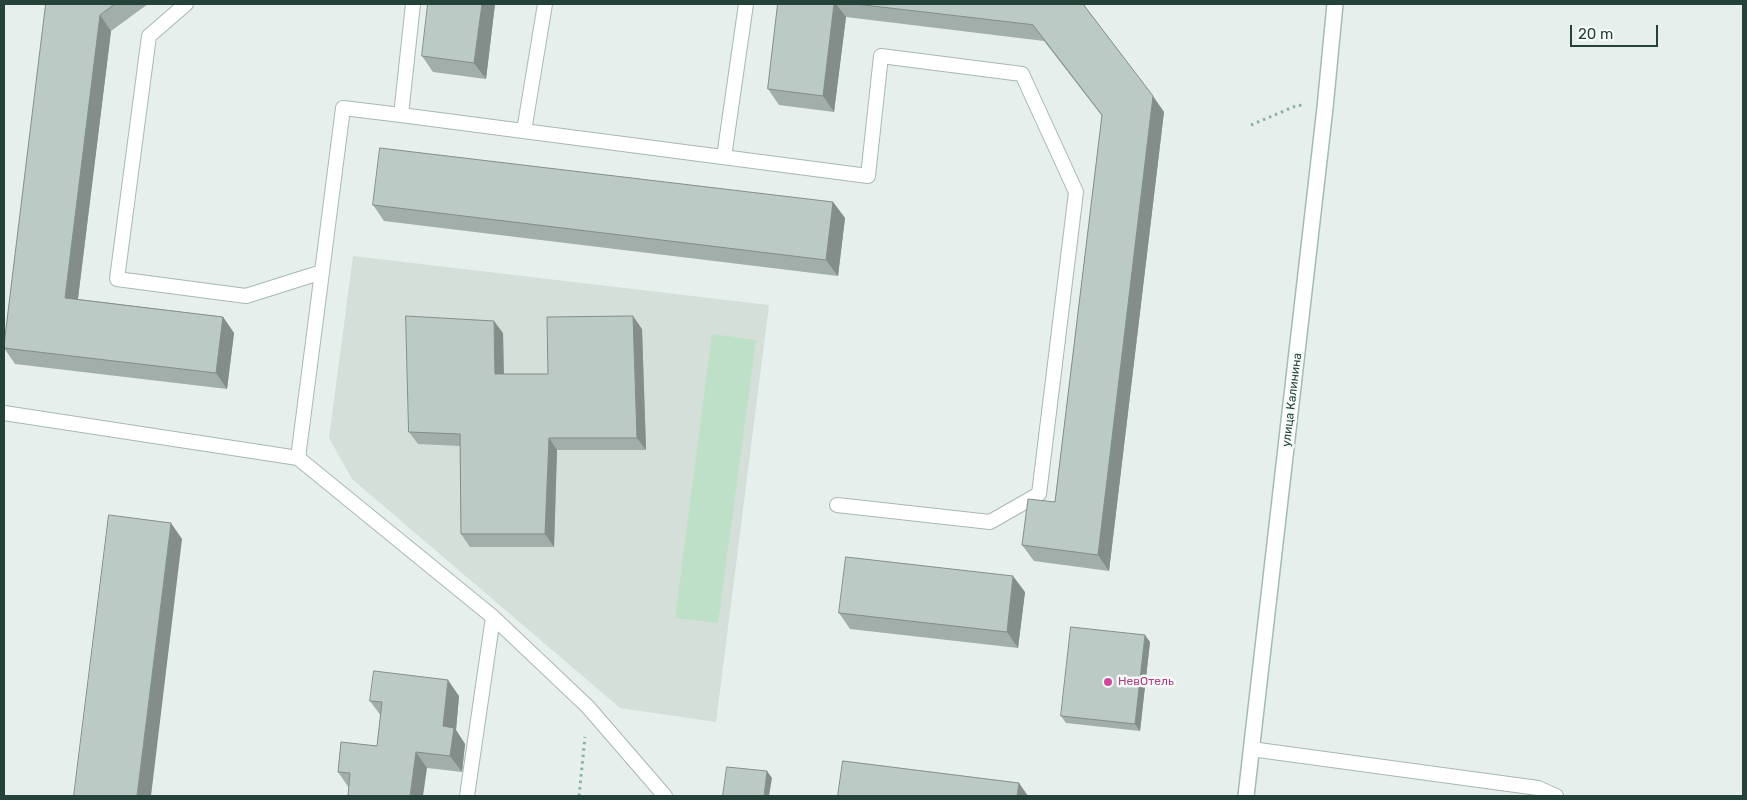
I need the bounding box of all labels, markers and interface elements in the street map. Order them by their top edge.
scale bar [1572,15,1660,47]
text: 20 m [1578,25,1613,43]
street label: улица Калинина [1279,352,1305,448]
place label: НевОтель [1118,675,1174,689]
marker: НевОтель [1102,676,1114,688]

